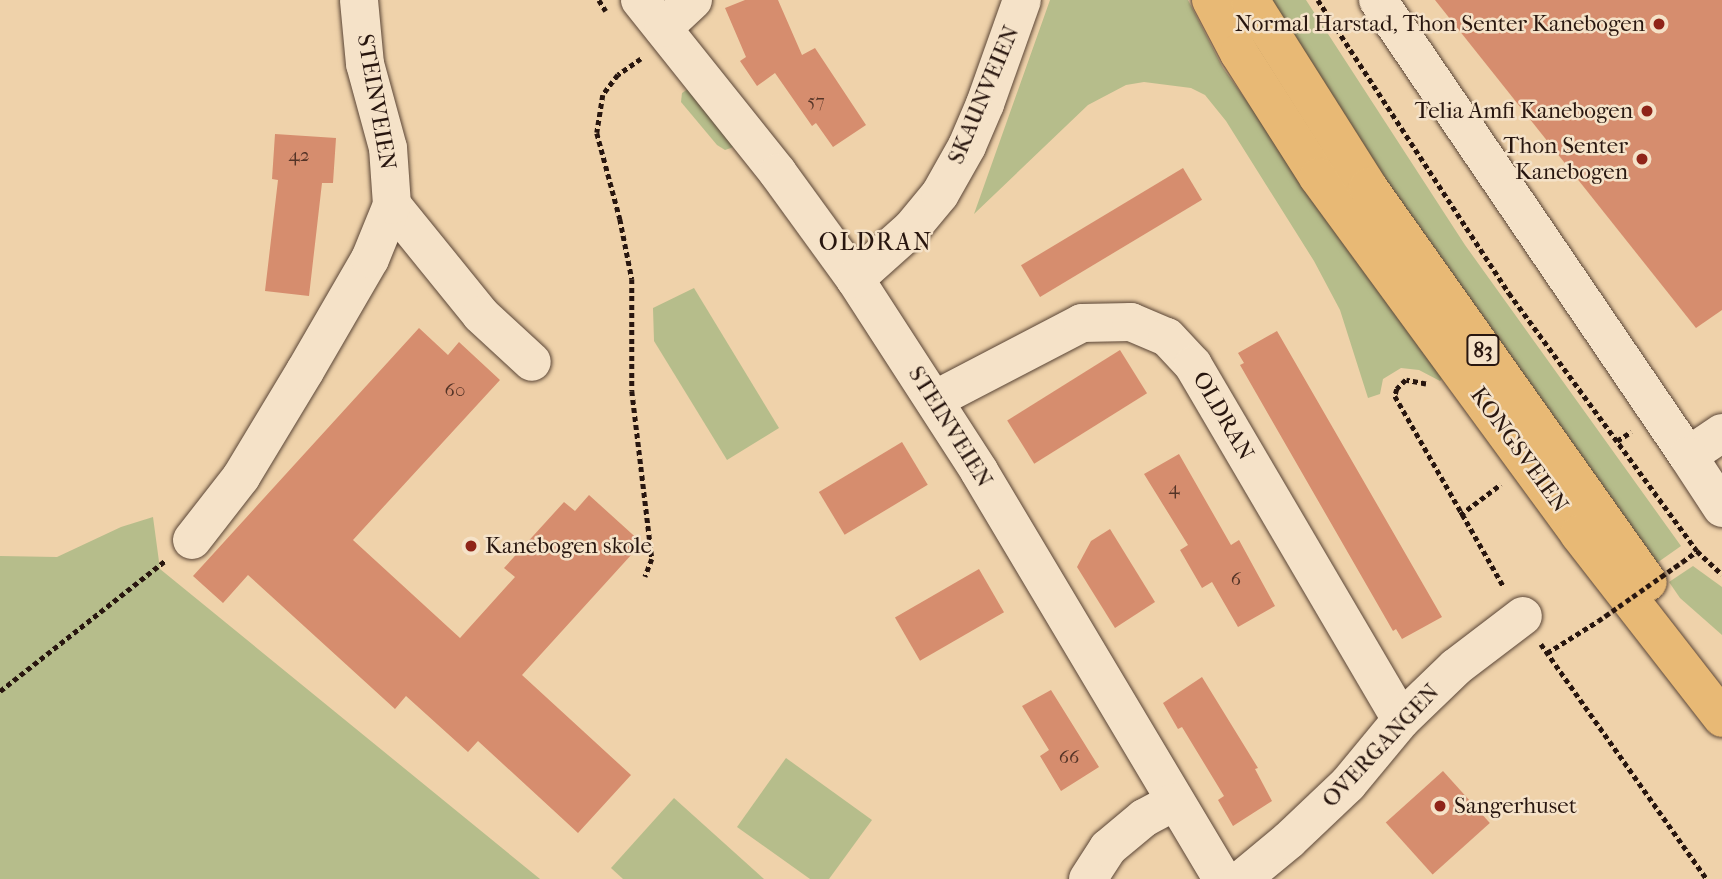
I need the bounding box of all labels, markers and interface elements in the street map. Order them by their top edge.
place label: Normal Harstad, Thon Senter Kanebogen [1235,10,1645,38]
marker: Normal Harstad, Thon Senter Kanebogen [1651,16,1667,32]
street label: SKAUNVEIEN [942,22,1026,168]
street label: STEINVEIEN [350,32,402,172]
house number: 57 [807,91,825,113]
place label: Telia Amfi Kanebogen [1415,97,1633,125]
marker: Telia Amfi Kanebogen [1639,103,1655,119]
place label: Thon Senter Kanebogen [1504,132,1628,186]
house number: 42 [289,145,309,167]
marker: Thon Senter Kanebogen [1634,151,1650,167]
district label: OLDRAN [820,229,932,257]
road number: 83 [1466,332,1500,368]
street label: STEINVEIEN [902,361,998,493]
street label: OLDRAN [1187,367,1259,465]
house number: 60 [445,380,465,402]
street label: KONGSVEIEN [1464,382,1574,518]
house number: 4 [1168,478,1180,500]
place label: Kanebogen skole [485,532,652,560]
marker: Kanebogen skole [463,538,479,554]
house number: 6 [1231,569,1241,591]
street label: OVERGANGEN [1317,678,1445,814]
house number: 66 [1059,747,1079,769]
place label: Sangerhuset [1454,792,1577,820]
marker: Sangerhuset [1432,798,1448,814]

